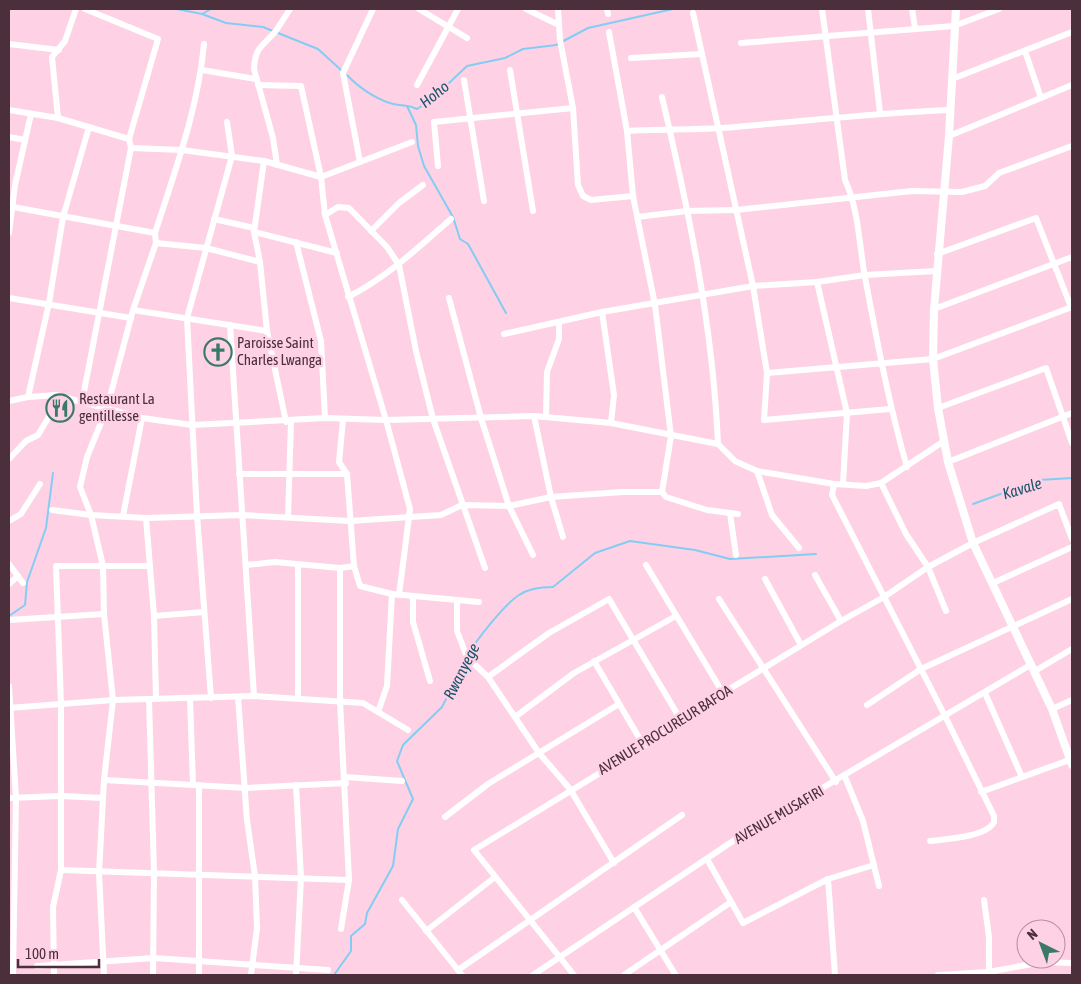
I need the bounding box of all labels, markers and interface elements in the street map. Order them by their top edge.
water label: Hoho [416,77,452,111]
place label: Paroisse Saint Charles Lwanga [237,334,322,368]
church icon: Paroisse Saint Charles Lwanga [203,337,233,367]
place label: Restaurant La gentillesse [79,390,155,424]
restaurant icon: Restaurant La gentillesse [45,393,75,423]
water label: Kavale [1000,474,1044,502]
water label: Rwanyege [439,640,484,702]
street label: AVENUE PROCUREUR BAFOA [595,681,735,778]
street label: AVENUE MUSAFIRI [731,782,827,847]
north arrow [1016,919,1066,969]
text: N [1024,926,1041,943]
scale bar [18,936,99,968]
text: 100 m [25,945,59,962]

